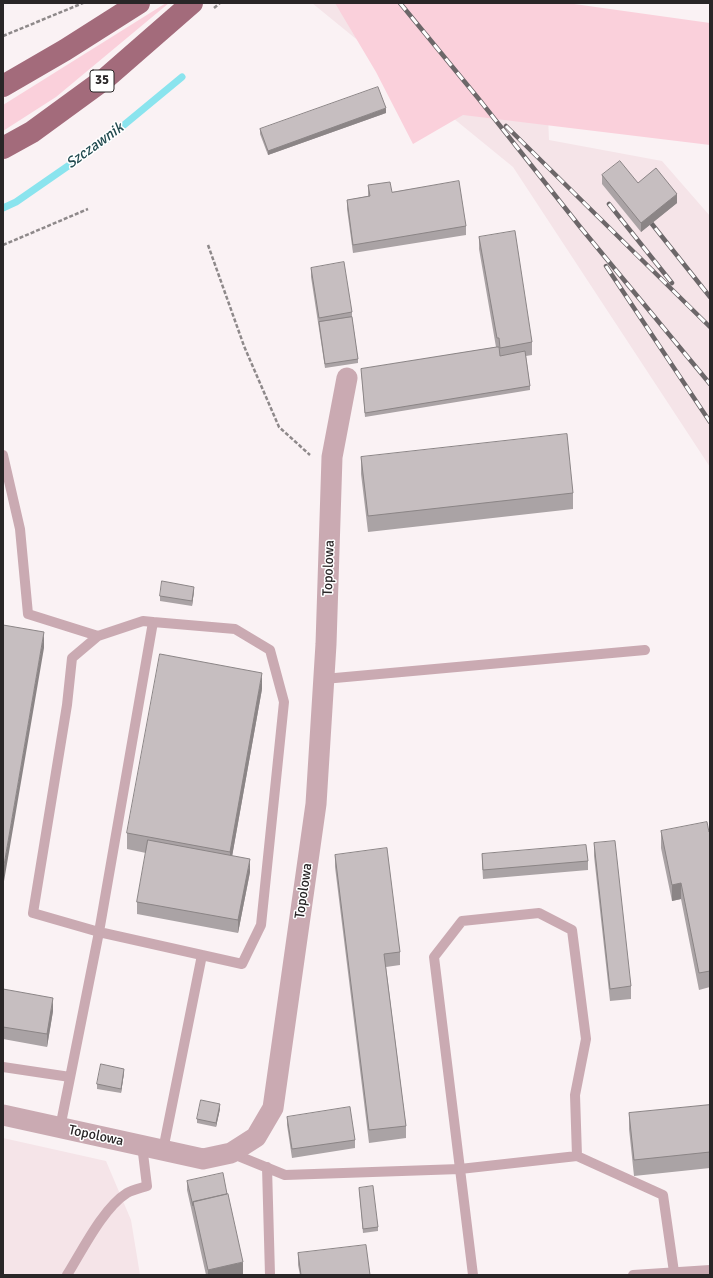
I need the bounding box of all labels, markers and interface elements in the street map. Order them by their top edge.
road number: 35 [90,70,114,92]
water label: Szczawnik [63,119,127,173]
street label: Topolowa [320,540,338,596]
street label: Topolowa [292,862,316,920]
street label: Topolowa [67,1122,125,1150]

